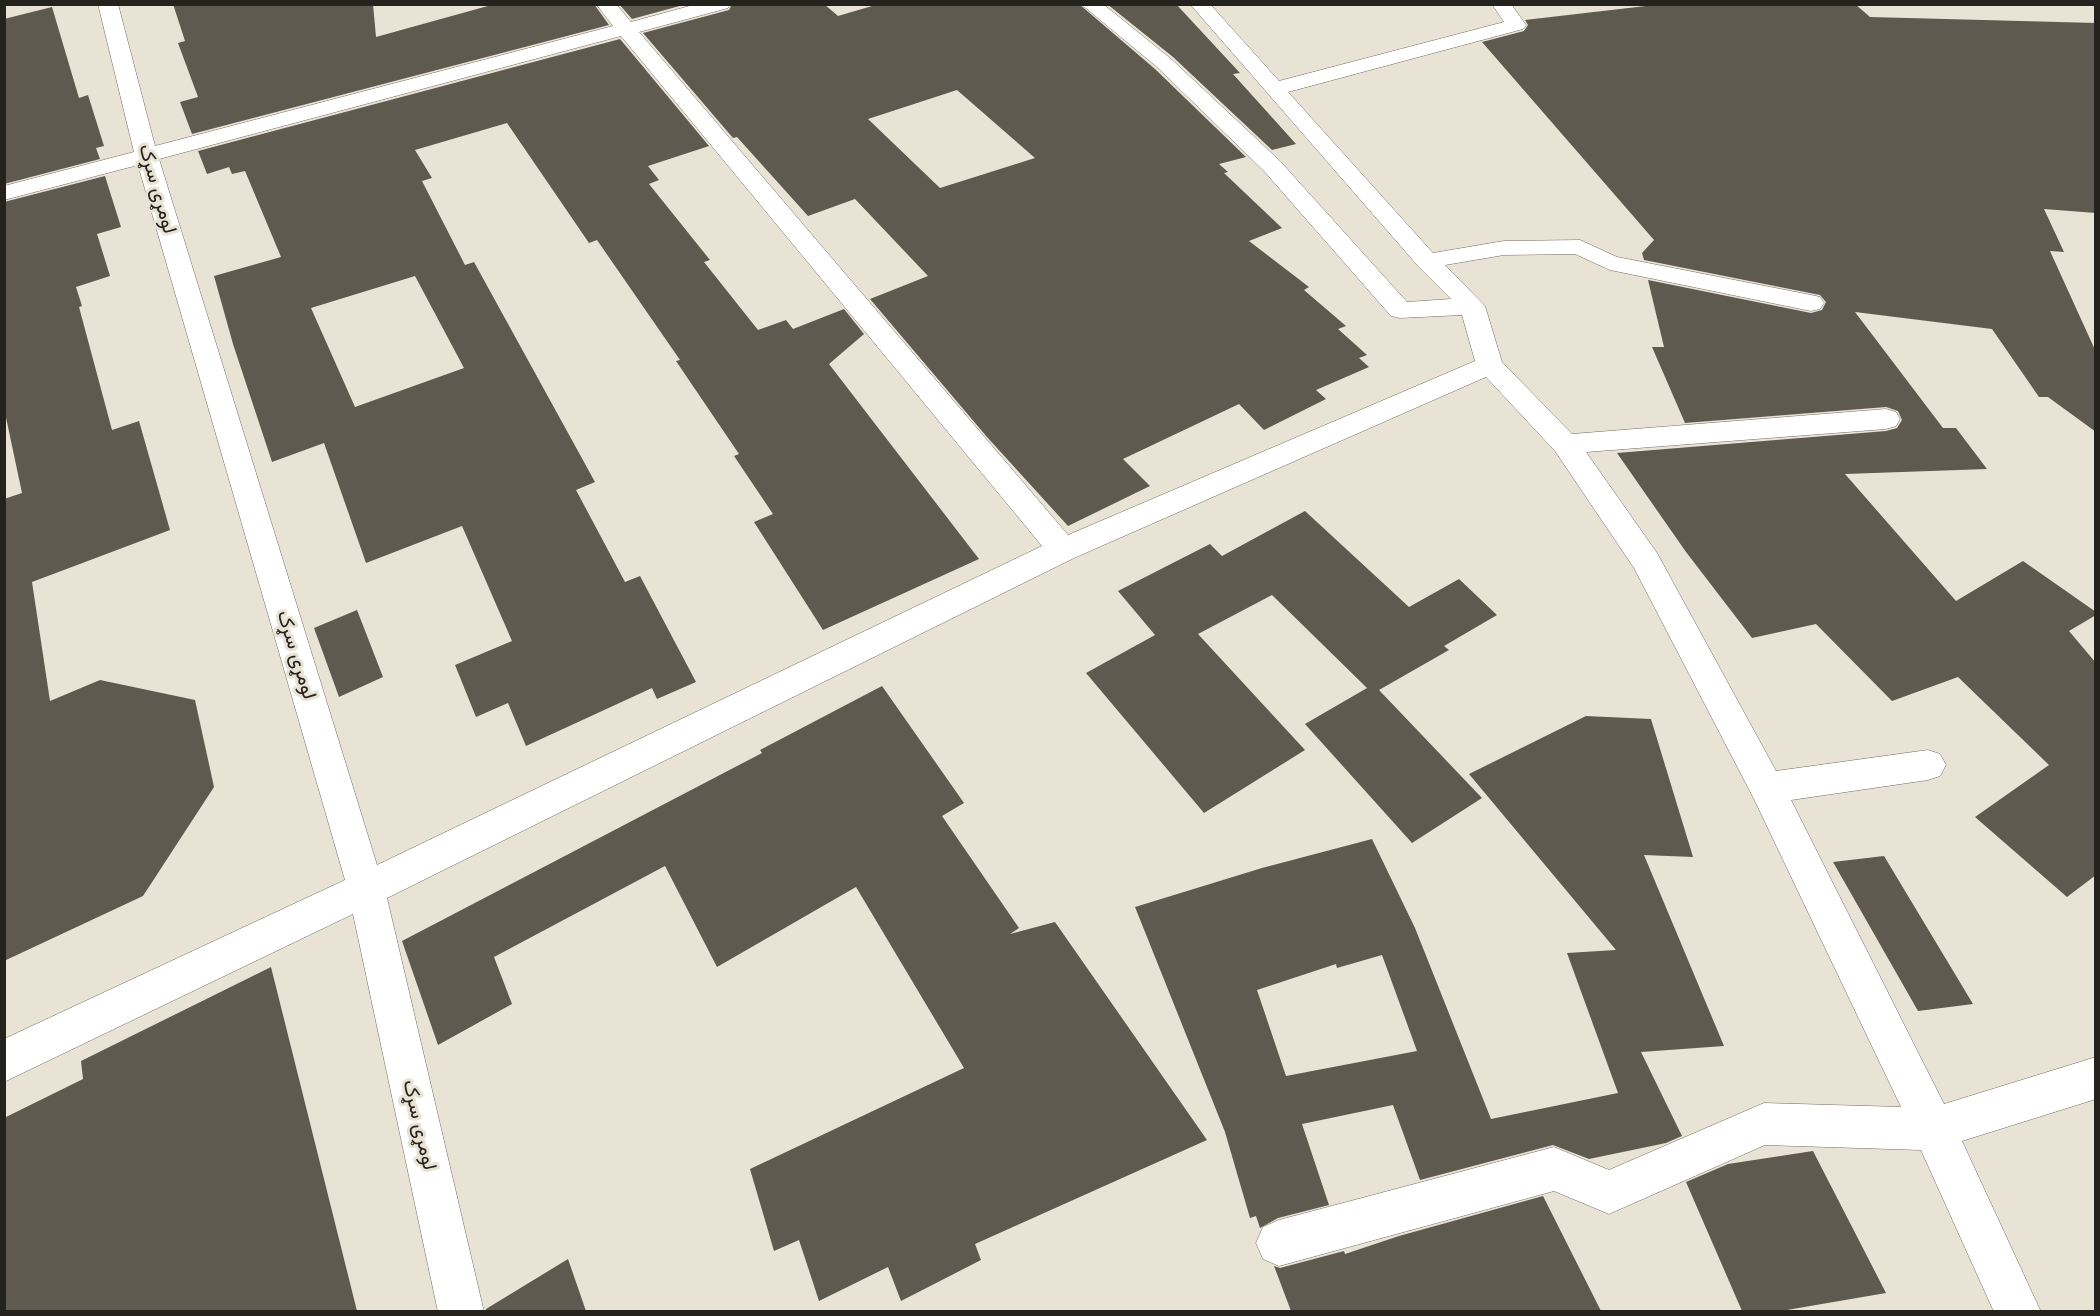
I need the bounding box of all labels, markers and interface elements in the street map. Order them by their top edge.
street label: لومړی سړک [133,142,181,236]
street label: لومړی سړک [271,608,321,702]
street label: لومړی سړک [397,1078,441,1172]

